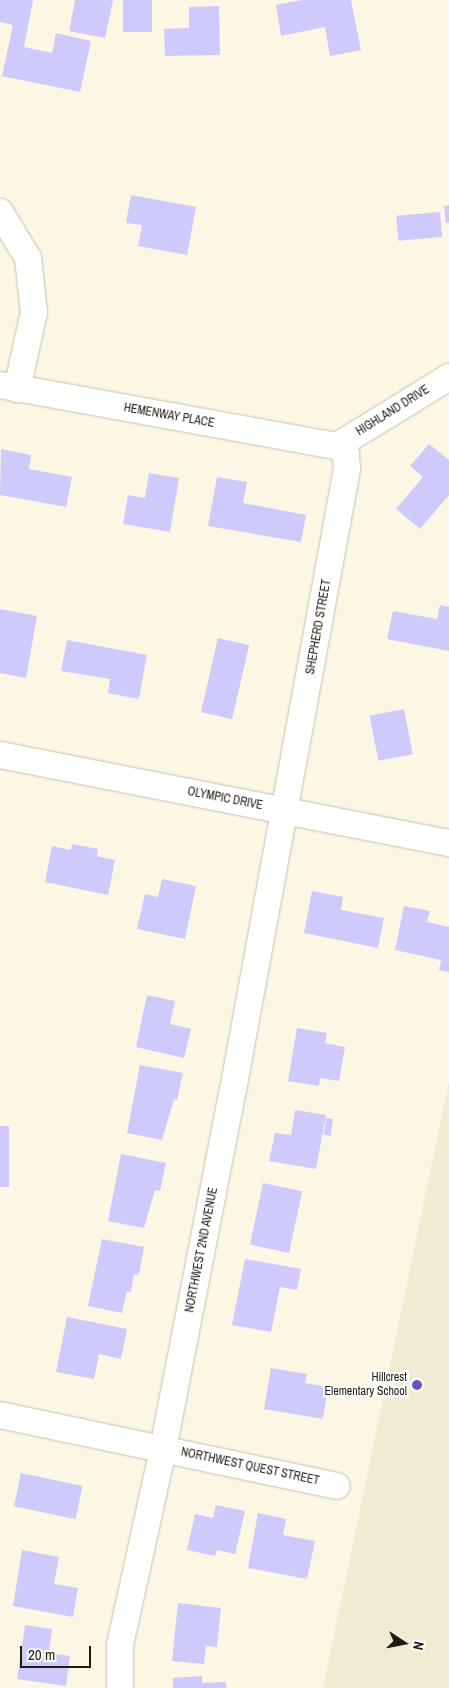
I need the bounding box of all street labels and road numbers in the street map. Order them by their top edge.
street label: HIGHLAND DRIVE [354,383,432,439]
street label: HEMENWAY PLACE [123,401,215,431]
street label: SHEPHERD STREET [304,578,334,676]
street label: OLYMPIC DRIVE [186,785,264,813]
street label: NORTHWEST 2ND AVENUE [183,1186,221,1314]
street label: NORTHWEST QUEST STREET [179,1445,321,1489]

